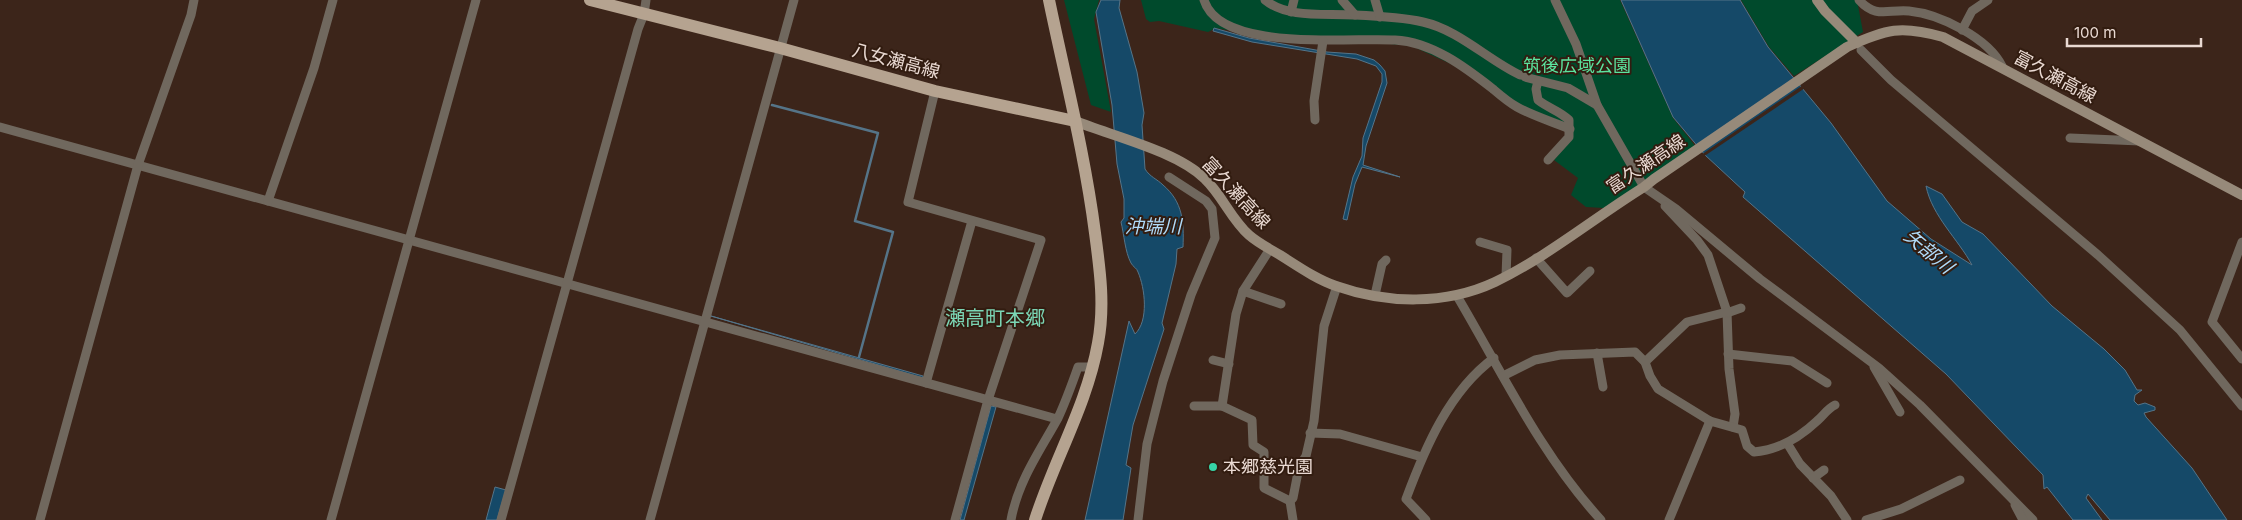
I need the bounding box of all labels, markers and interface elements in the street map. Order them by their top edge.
scale bar [2067,15,2201,47]
text: 100 m [2074,23,2116,42]
street label: 八女瀬高線 [850,39,942,82]
street label: 富久瀬高線 [2011,46,2100,107]
park label: 筑後広域公園 [1523,55,1631,76]
street label: 富久瀬高線 [1603,130,1689,197]
street label: 富久瀬高線 [1198,153,1275,233]
water label: 沖端川 [1124,215,1183,238]
water label: 矢部川 [1899,224,1959,280]
district label: 瀬高町本郷 [945,306,1045,330]
place label: 本郷慈光園 [1223,456,1313,477]
marker: 本郷慈光園 [1207,461,1219,473]

